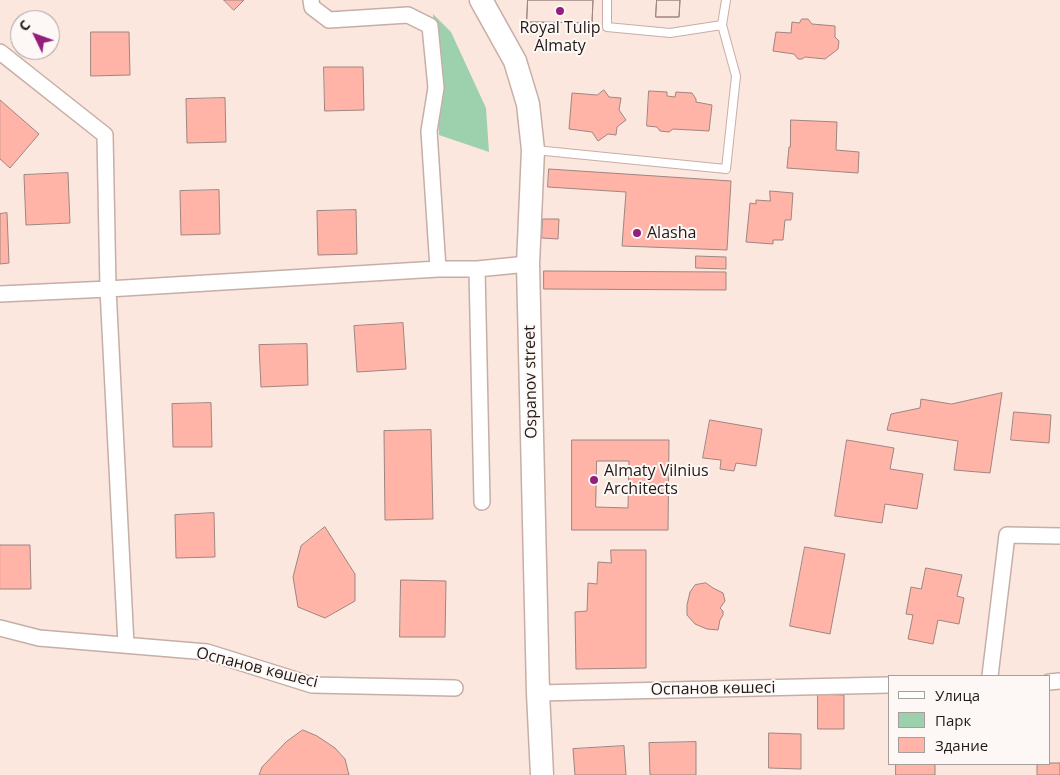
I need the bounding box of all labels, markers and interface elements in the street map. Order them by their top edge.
marker: Royal Tulip Almaty [554,5,566,17]
north arrow [10,10,60,60]
text: С [14,16,34,35]
place label: Royal Tulip Almaty [519,18,601,56]
place label: Alasha [647,223,696,243]
marker: Alasha [631,227,643,239]
street label: Ospanov street [520,325,542,439]
place label: Almaty Vilnius Architects [604,461,709,499]
marker: Almaty Vilnius Architects [588,474,600,486]
street label: Оспанов көшесі [194,644,320,692]
legend [888,675,1050,765]
street label: Оспанов көшесі [650,678,776,700]
text: Улица [935,685,980,705]
text: Парк [935,710,971,730]
text: Здание [935,735,988,755]

